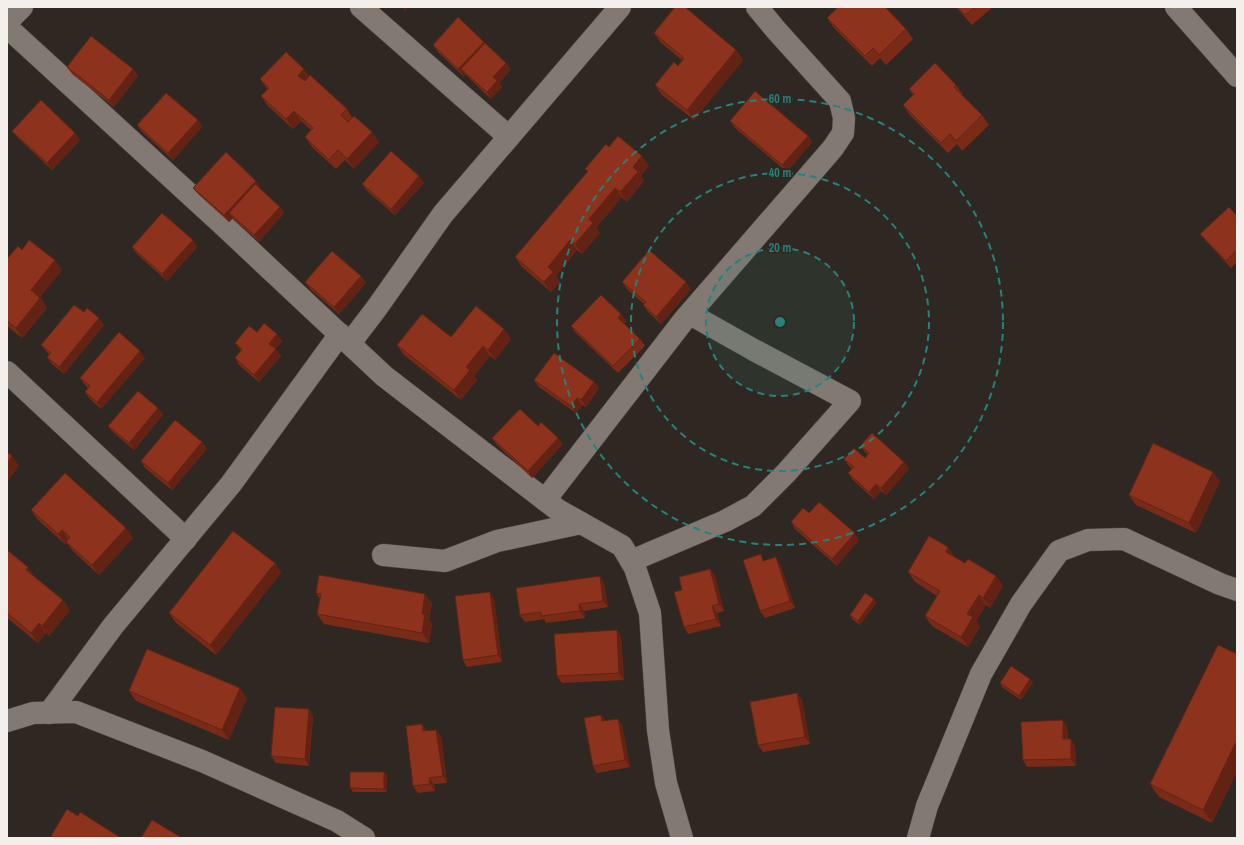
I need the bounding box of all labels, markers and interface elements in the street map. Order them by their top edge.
text: 60 m [769,91,791,107]
text: 40 m [769,165,791,181]
text: 20 m [769,240,791,256]
centre of rings [773,315,787,329]

